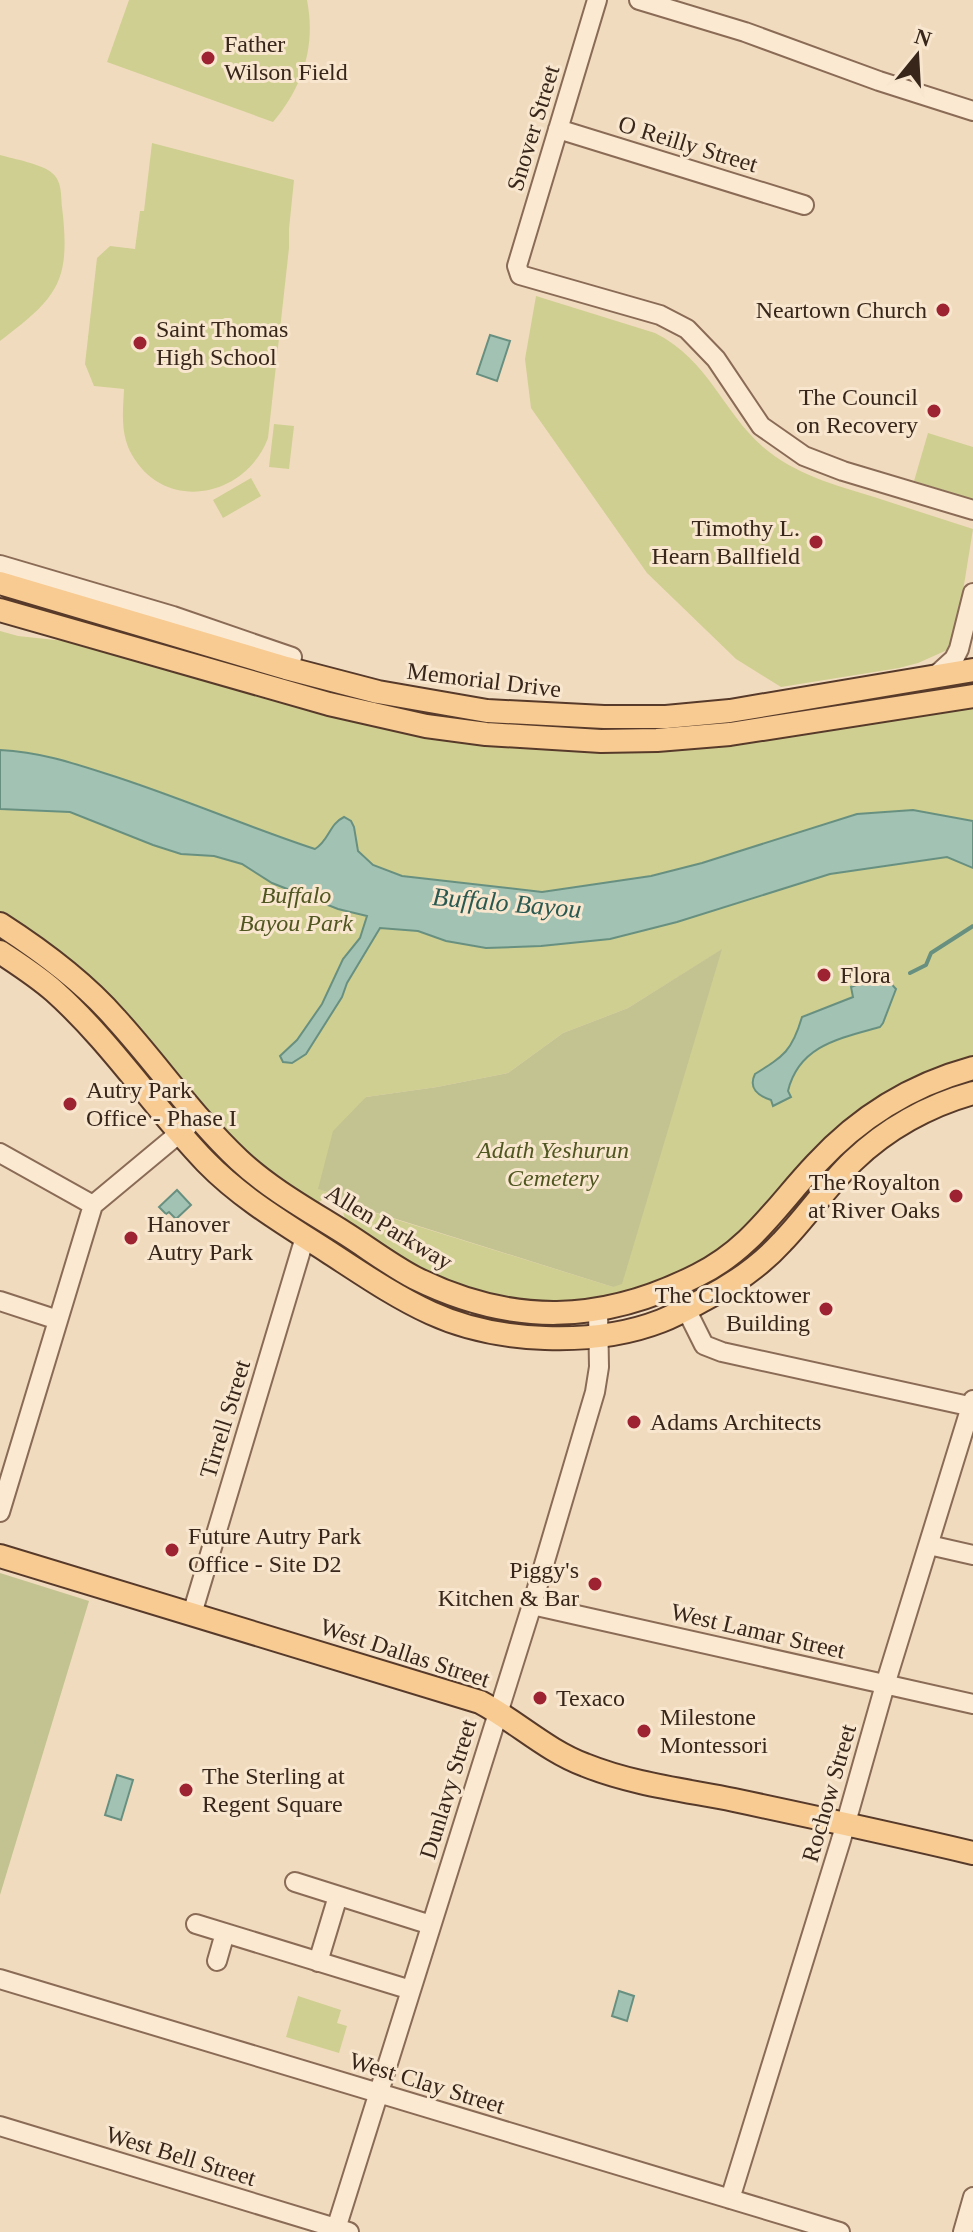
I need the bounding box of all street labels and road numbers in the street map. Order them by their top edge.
street label: Snover Street [502,62,565,194]
street label: O Reilly Street [615,111,761,178]
street label: Memorial Drive [405,658,563,702]
street label: Allen Parkway [321,1179,457,1275]
street label: Tirrell Street [195,1356,255,1481]
street label: West Lamar Street [668,1598,848,1664]
street label: West Dallas Street [317,1613,493,1693]
street label: Dunlavy Street [414,1716,482,1862]
street label: Rochow Street [797,1721,861,1865]
street label: West Clay Street [346,2047,508,2119]
street label: West Bell Street [103,2121,259,2191]

